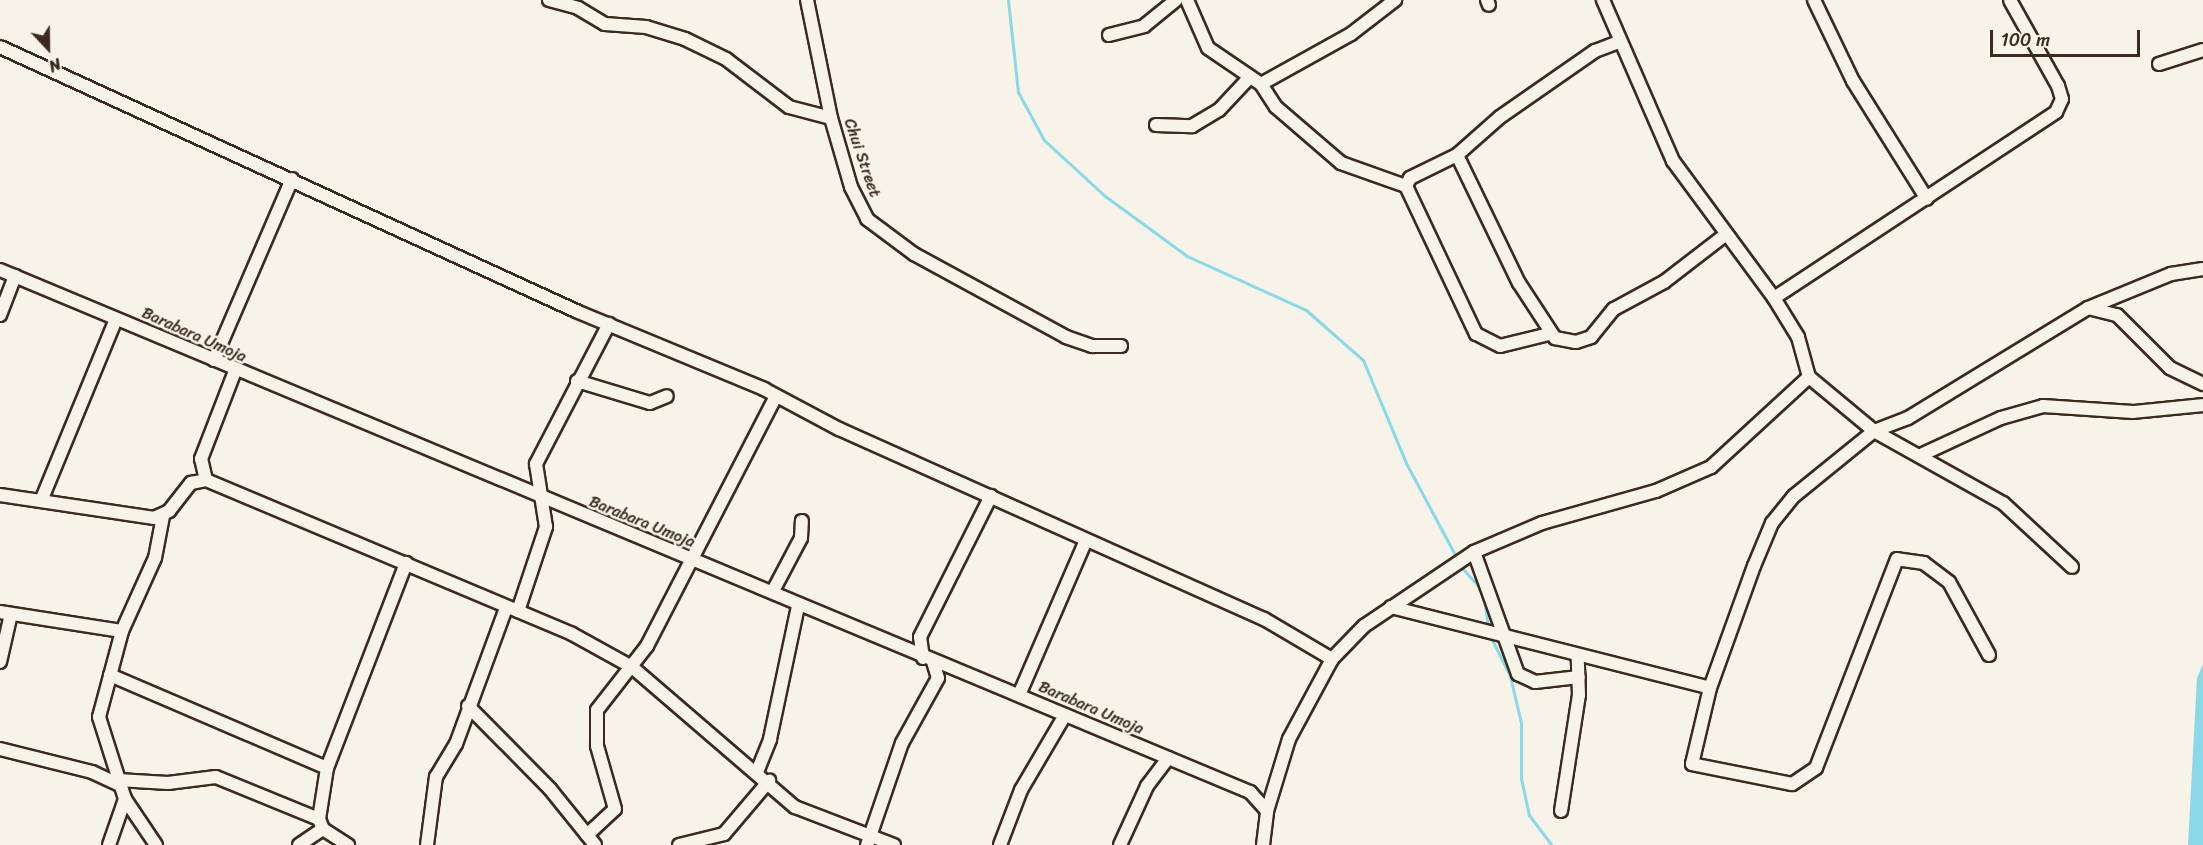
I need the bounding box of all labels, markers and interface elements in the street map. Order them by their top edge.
north arrow [18,18,78,78]
scale bar [1993,18,2143,56]
text: 100 m [2001,24,2050,56]
text: N [44,50,66,81]
street label: Chui Street [840,116,884,200]
street label: Barabara Umoja [139,303,249,367]
street label: Barabara Umoja [586,492,698,552]
street label: Barabara Umoja [1036,677,1146,739]

